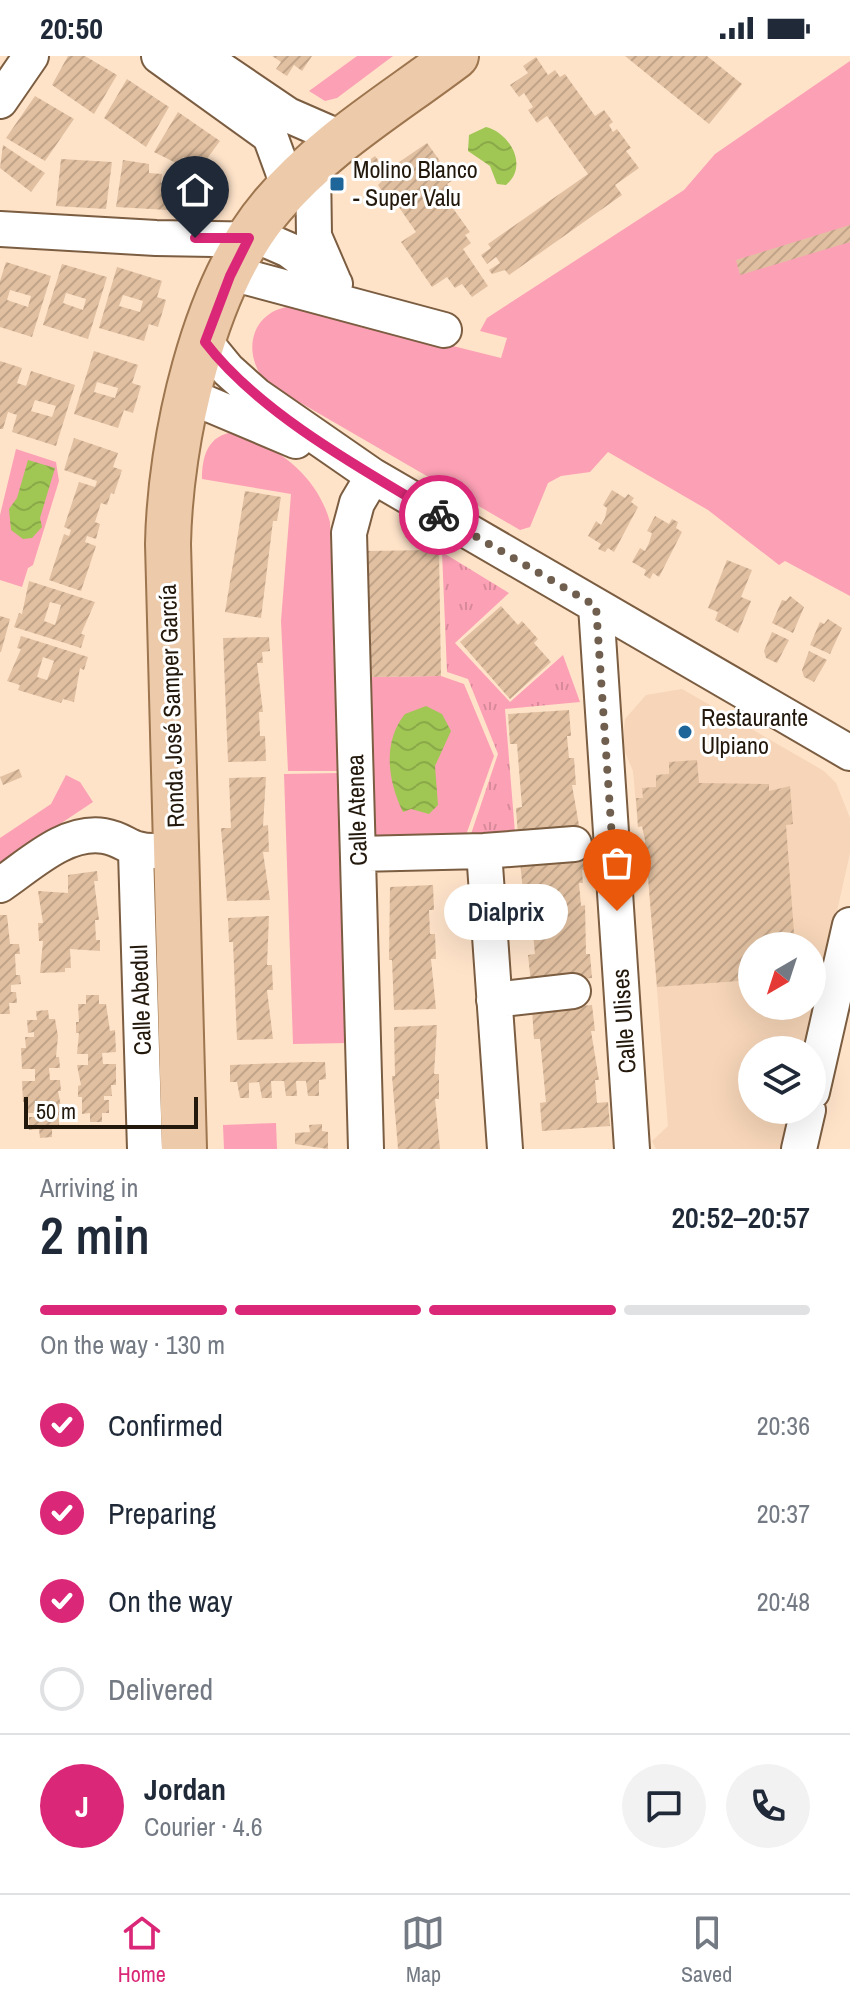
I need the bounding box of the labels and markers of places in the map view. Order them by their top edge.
place label: Molino Blanco - Super Valu [353,153,478,213]
pin [161,156,229,238]
marker: Molino Blanco - Super Valu [328,175,346,193]
place label: Restaurante Ulpiano [701,701,808,761]
marker: Restaurante Ulpiano [676,723,694,741]
pin [583,829,651,911]
callout: Dialprix [445,883,569,939]

